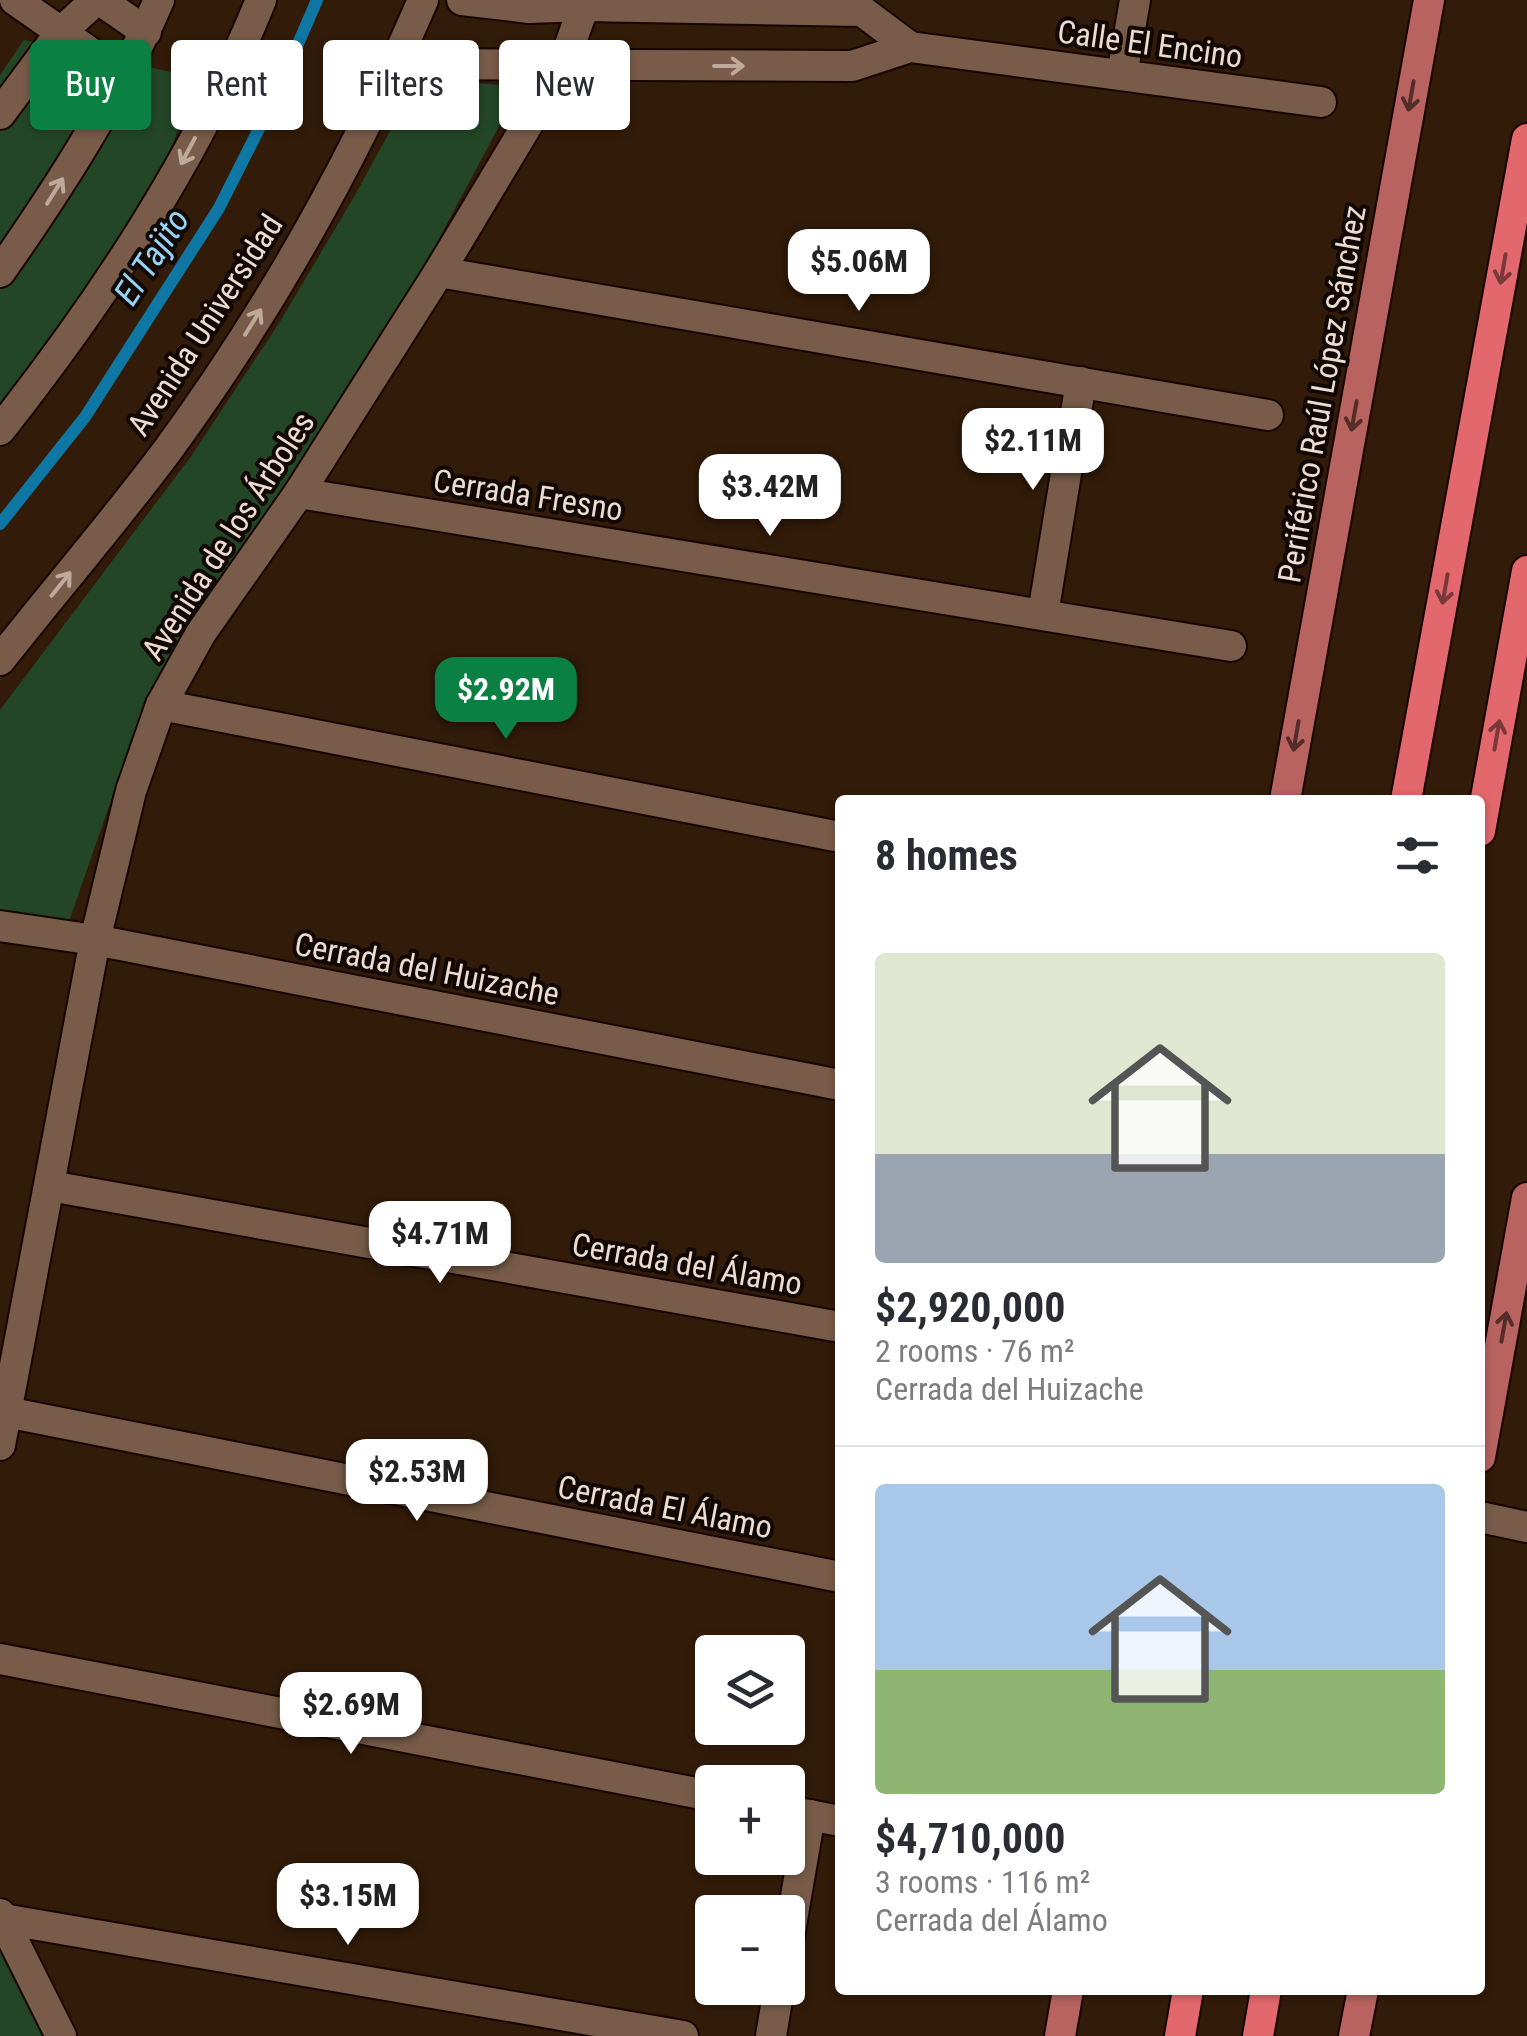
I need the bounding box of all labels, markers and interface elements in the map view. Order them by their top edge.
street label: Calle El Encino [1055,12,1245,76]
chip: Buy [30,40,151,130]
chip: Rent [171,40,303,130]
chip: Filters [323,40,479,130]
chip: New [499,40,630,130]
one-way arrow [712,56,745,76]
one-way arrow [1401,79,1420,111]
one-way arrow [178,135,197,165]
one-way arrow [45,177,66,206]
water label: El Tajito [106,201,198,313]
street label: Periférico Raúl López Sánchez [1270,202,1374,586]
street label: Avenida Universidad [119,207,291,443]
pin: $5.06M [778,229,940,314]
text: $5.06M [810,242,908,280]
one-way arrow [1493,253,1512,285]
one-way arrow [242,308,263,337]
one-way arrow [1344,399,1363,432]
street label: Avenida de los Árboles [134,405,322,667]
pin: $2.11M [952,408,1114,493]
text: $2.11M [984,421,1082,459]
pin: $3.42M [689,454,851,539]
street label: Cerrada Fresno [430,461,626,529]
text: $3.42M [721,467,819,505]
one-way arrow [50,571,72,597]
one-way arrow [1435,572,1454,605]
pin: $2.92M [425,657,587,742]
text: $2.92M [457,670,555,708]
one-way arrow [1286,719,1305,751]
one-way arrow [1488,720,1507,752]
icon: filters [1390,828,1445,883]
text: 8 homes [875,831,1018,880]
street label: Cerrada del Huizache [291,925,563,1013]
icon: home [1070,1018,1250,1198]
pin: $4.71M [359,1201,521,1286]
text: $4.71M [391,1214,489,1252]
street label: Cerrada del Álamo [569,1225,805,1303]
text: $2,920,000 [875,1283,1065,1332]
one-way arrow [1495,1311,1514,1344]
text: 2 rooms · 76 m² [875,1332,1074,1370]
text: Cerrada del Huizache [875,1370,1144,1408]
pin: $2.53M [336,1439,498,1524]
text: $2.53M [368,1452,466,1490]
street label: Cerrada El Álamo [554,1468,776,1546]
icon: home [1070,1549,1250,1729]
map controls [695,1635,805,2005]
button: layers [695,1635,805,1745]
pin: $2.69M [270,1672,432,1757]
text: $2.69M [302,1685,400,1723]
button: + [695,1765,805,1875]
text: $4,710,000 [875,1814,1065,1863]
pin: $3.15M [267,1863,429,1948]
text: 3 rooms · 116 m² [875,1863,1090,1901]
text: $3.15M [299,1876,397,1914]
button: − [695,1895,805,2005]
text: Cerrada del Álamo [875,1901,1108,1939]

